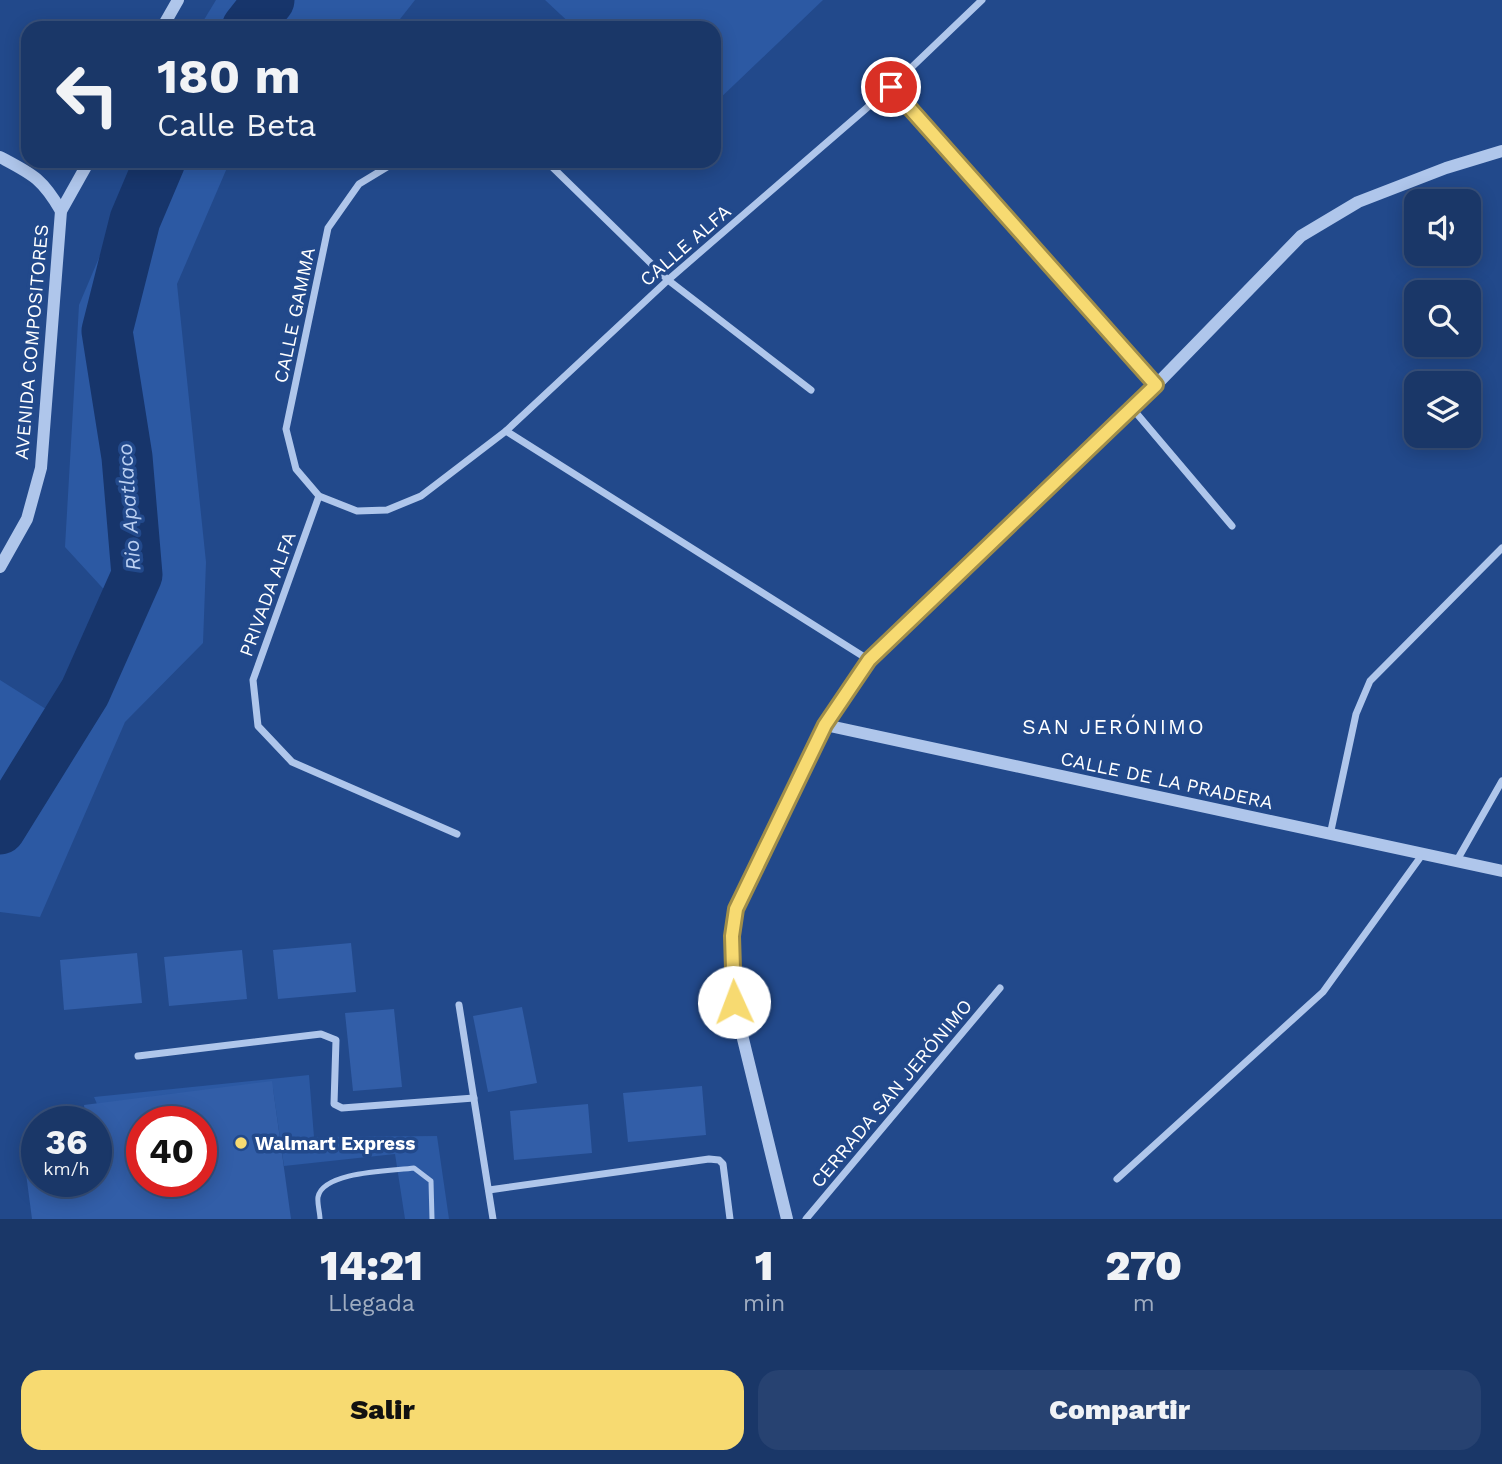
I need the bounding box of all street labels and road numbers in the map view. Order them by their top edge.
street label: CALLE ALFA [635,199,736,291]
street label: AVENIDA COMPOSITORES [10,223,53,461]
street label: CALLE GAMMA [269,245,320,385]
street label: PRIVADA ALFA [234,528,301,660]
street label: CALLE DE LA PRADERA [1059,747,1276,814]
street label: CERRADA SAN JERÓNIMO [806,995,977,1192]

